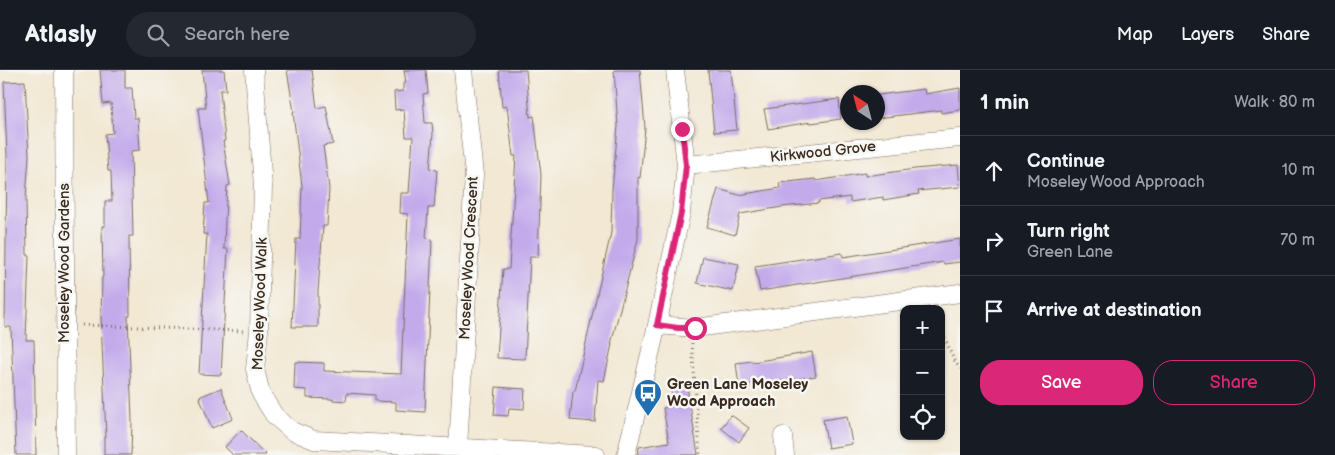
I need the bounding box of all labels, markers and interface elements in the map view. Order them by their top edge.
search box [126,12,476,57]
text: Atlasly [25,20,96,49]
icon: search [144,21,172,49]
text: Search here [184,23,290,46]
text: Map [1117,24,1153,45]
text: Layers [1181,24,1234,45]
text: Share [1262,24,1310,45]
north arrow [840,85,885,130]
text: 1 min [980,90,1029,115]
text: Walk · 80 m [1234,93,1315,112]
route end [671,118,694,141]
street label: Kirkwood Grove [769,137,877,167]
text: Continue [1027,150,1105,173]
icon: ahead [980,157,1008,185]
text: 10 m [1282,161,1315,180]
text: Moseley Wood Approach [1027,173,1205,192]
street label: Moseley Wood Crescent [455,175,483,340]
street label: Moseley Wood Gardens [55,183,74,343]
text: Turn right [1027,220,1110,243]
icon: right [980,227,1008,255]
text: 70 m [1280,231,1315,250]
street label: Moseley Wood Walk [248,237,272,371]
text: Green Lane [1027,243,1113,262]
icon: arrive [980,297,1008,325]
text: Arrive at destination [1027,299,1202,322]
map controls [900,305,945,440]
button: + [900,305,945,350]
route start [684,317,707,340]
button: − [900,350,945,395]
button: Save [980,360,1143,405]
button: Share [1153,360,1315,405]
place label: Green Lane Moseley Wood Approach [667,375,808,411]
bus stop icon: Green Lane Moseley Wood Approach [633,378,663,417]
button: locate [900,395,945,440]

